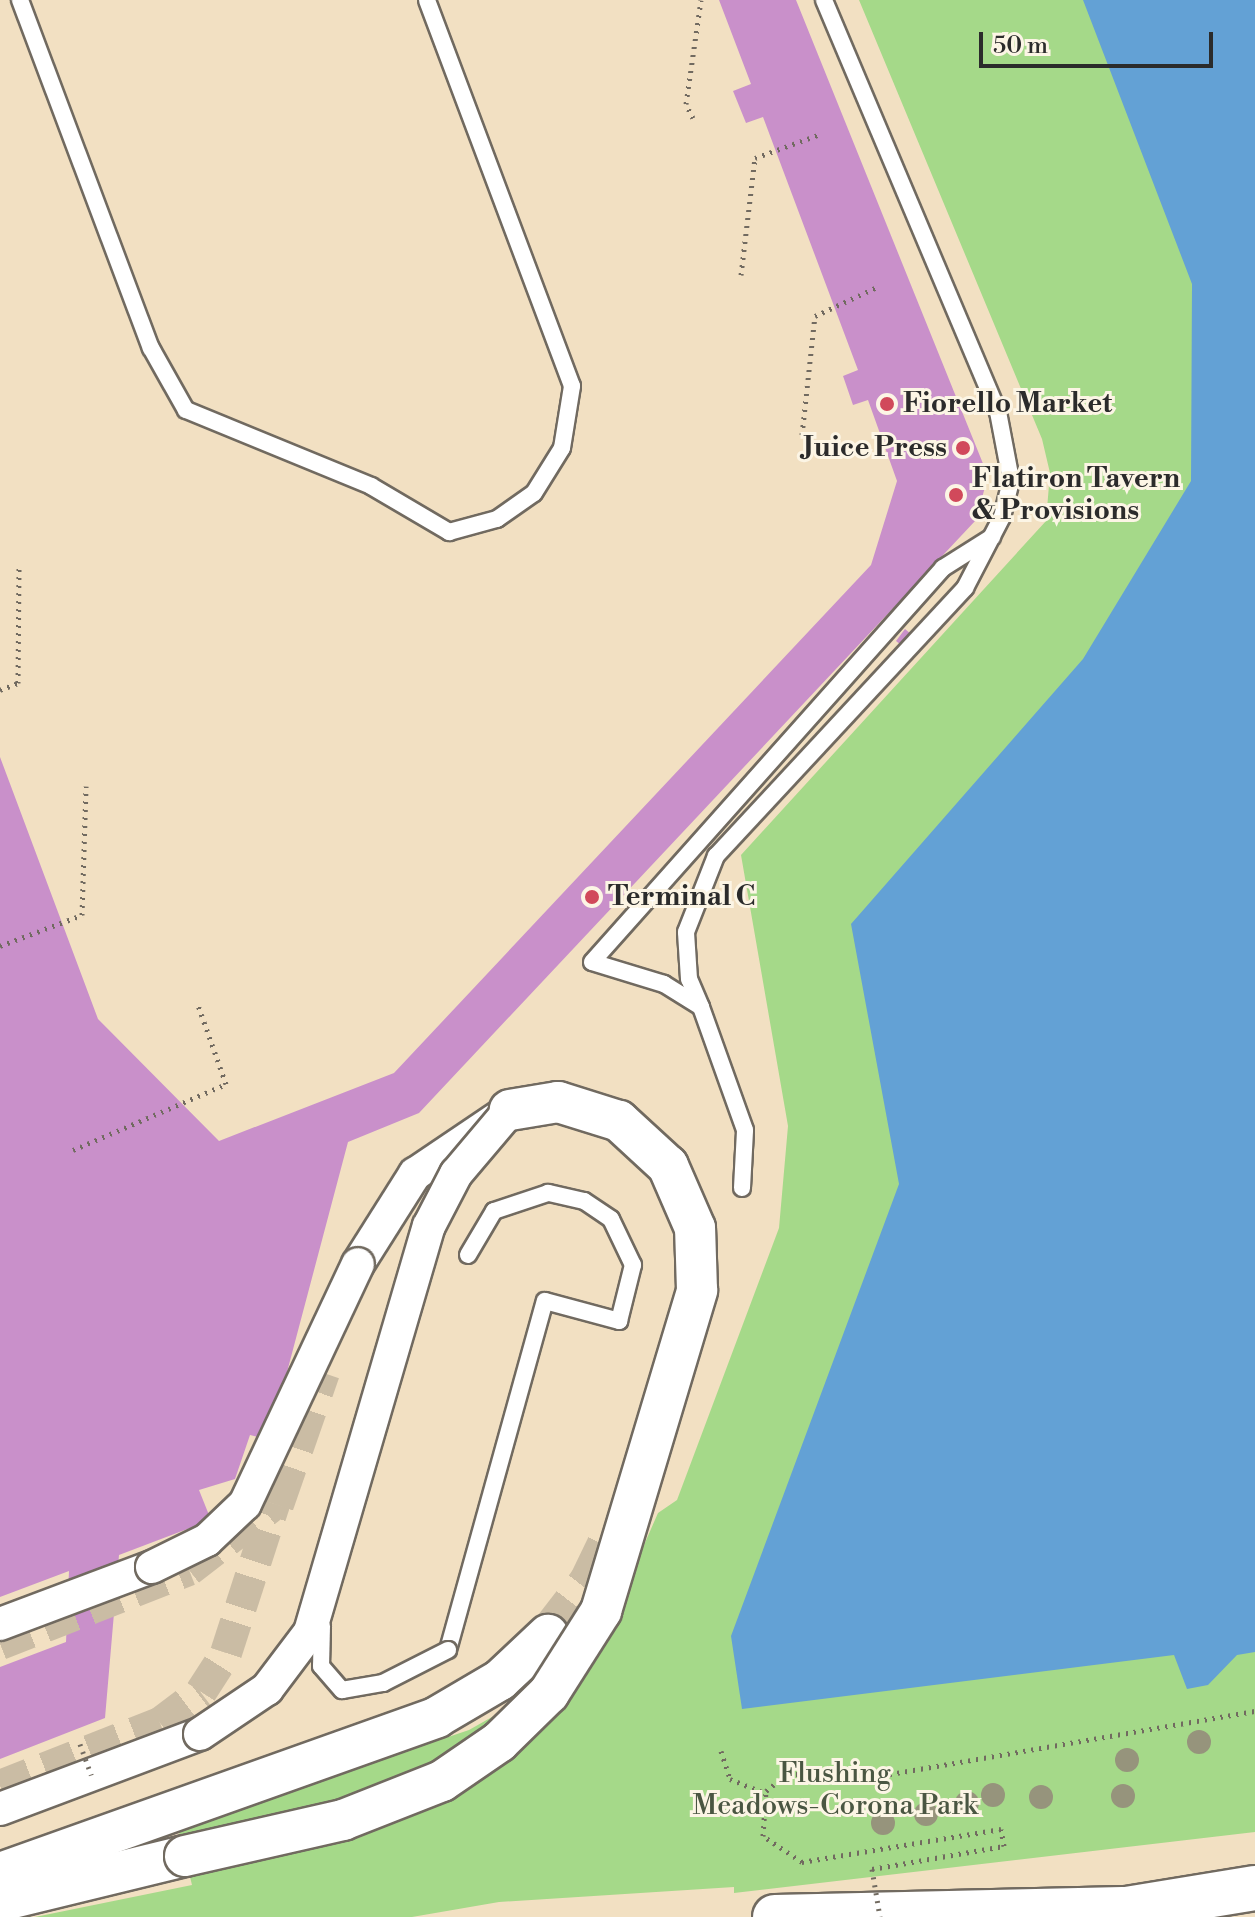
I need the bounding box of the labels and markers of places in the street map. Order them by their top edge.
place label: Fiorello Market [903,387,1112,421]
marker: Fiorello Market [878,395,896,413]
place label: Juice Press [803,431,947,465]
marker: Juice Press [954,439,972,457]
place label: Flatiron Tavern & Provisions [972,462,1180,528]
marker: Flatiron Tavern & Provisions [947,486,965,504]
place label: Terminal C [608,880,755,914]
marker: Terminal C [583,888,601,906]

